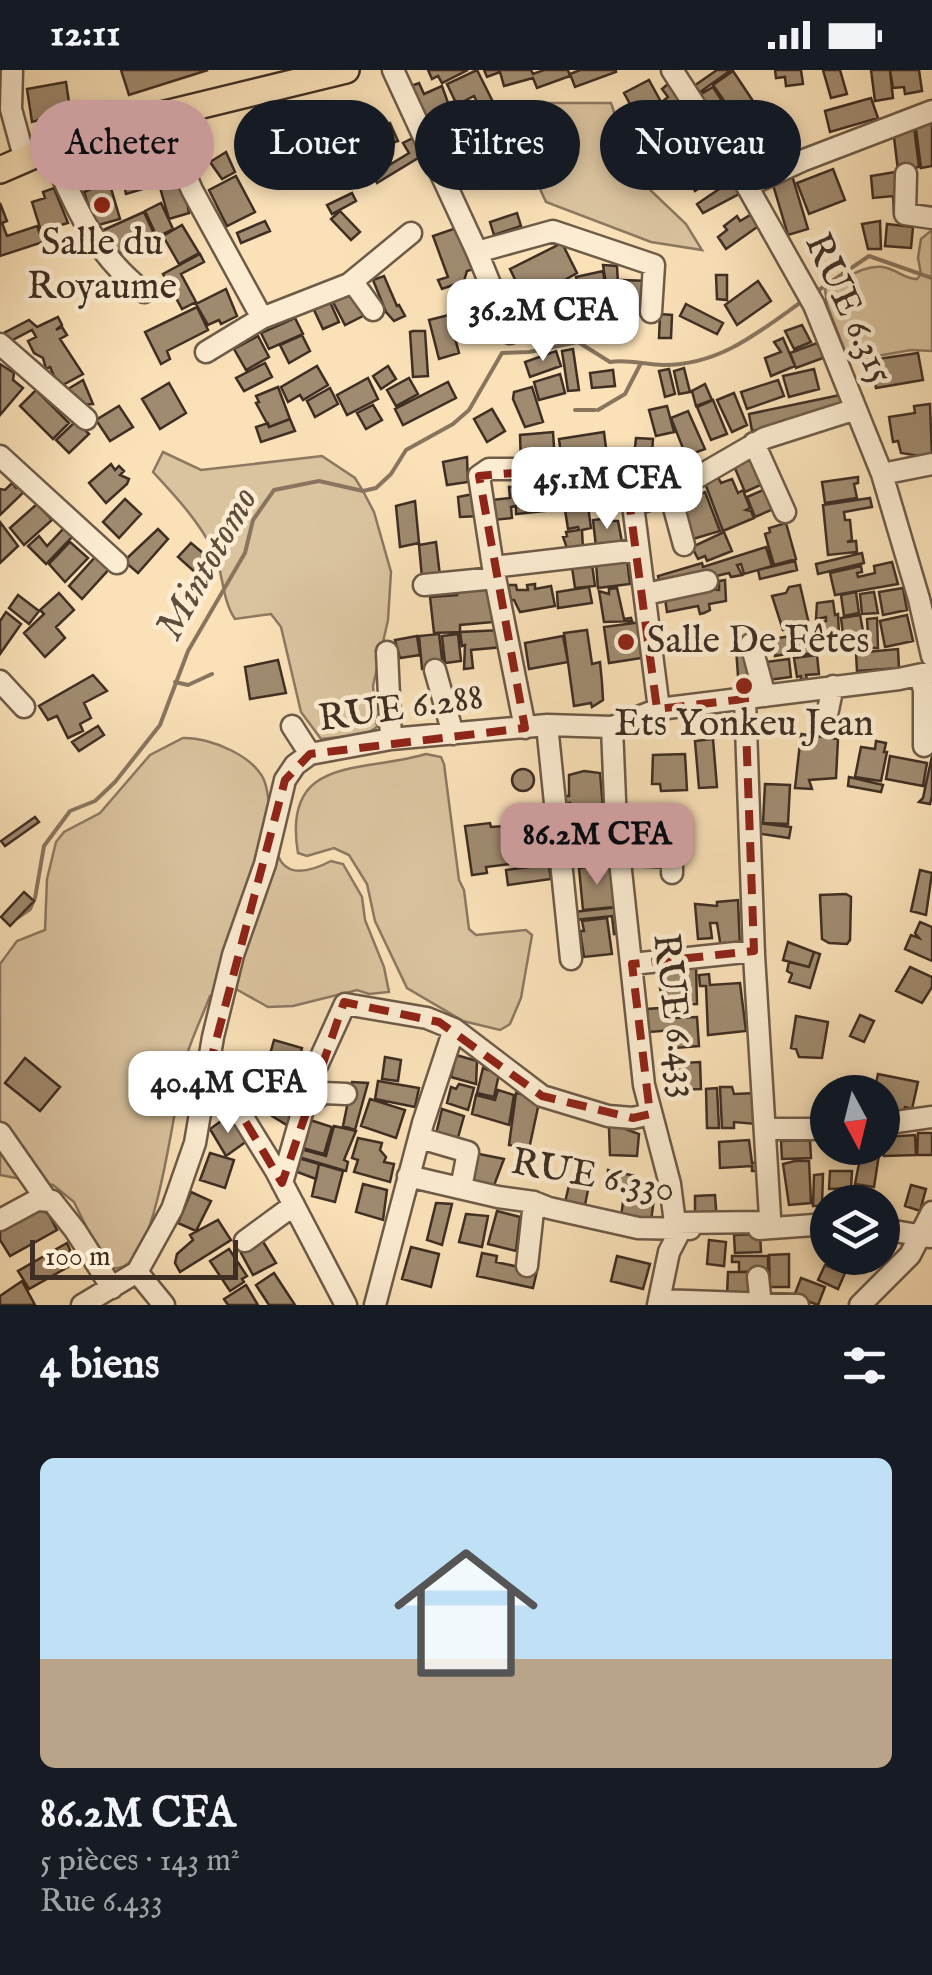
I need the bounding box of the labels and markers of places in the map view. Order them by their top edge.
marker: Salle du Royaume [91,194,113,216]
place label: Salle du Royaume [27,220,177,312]
pin: 36.2M CFA [429,279,657,364]
pin: 45.1M CFA [493,447,721,532]
place label: Salle De Fêtes [646,618,870,666]
marker: Salle De Fêtes [615,631,637,653]
marker: Ets Yonkeu Jean [733,675,755,697]
place label: Ets Yonkeu Jean [614,701,874,749]
pin: 86.2M CFA [483,803,711,888]
pin: 40.4M CFA [114,1051,342,1136]

